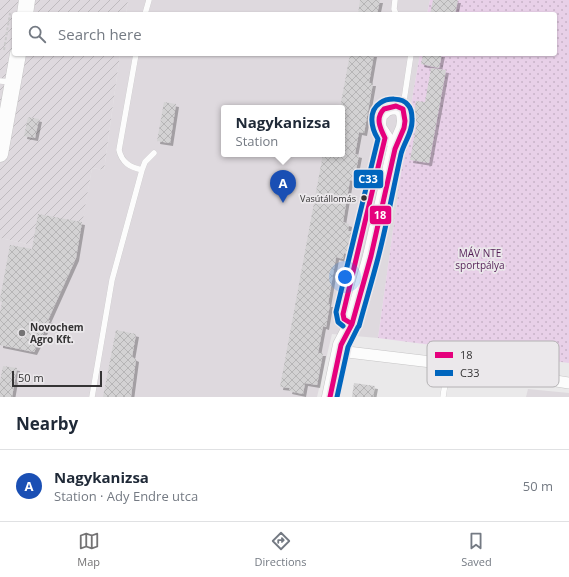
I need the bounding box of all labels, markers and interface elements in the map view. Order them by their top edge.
search box [12,12,557,56]
icon: search [26,23,48,45]
text: Search here [58,24,142,44]
popup [221,105,345,157]
text: Nagykanizsa [236,112,330,132]
text: Station [236,132,278,150]
line badge: C33 [353,169,384,189]
pin: A [270,170,296,203]
text: C33 [358,171,378,186]
place label: Vasútállomás [300,192,356,205]
marker: Vasútállomás [359,193,369,203]
line badge: 18 [369,205,392,225]
text: 18 [374,207,386,222]
park label: MÁV NTE sportpálya [455,246,505,272]
your location [335,267,355,287]
place label: Novochem Agro Kft. [30,320,84,346]
marker: Novochem Agro Kft. [17,328,27,338]
legend [427,341,559,387]
text: 18 [460,347,473,362]
text: C33 [460,365,480,380]
scale bar [12,369,102,388]
text: 50 m [18,370,44,385]
text: Nearby [16,412,78,435]
text: Nagykanizsa [54,467,149,487]
text: A [25,477,33,495]
text: 50 m [523,477,553,495]
text: Station · Ady Endre utca [54,487,198,505]
tab: Map [77,530,100,569]
tab: Directions [255,530,307,569]
tab: Saved [461,530,492,569]

